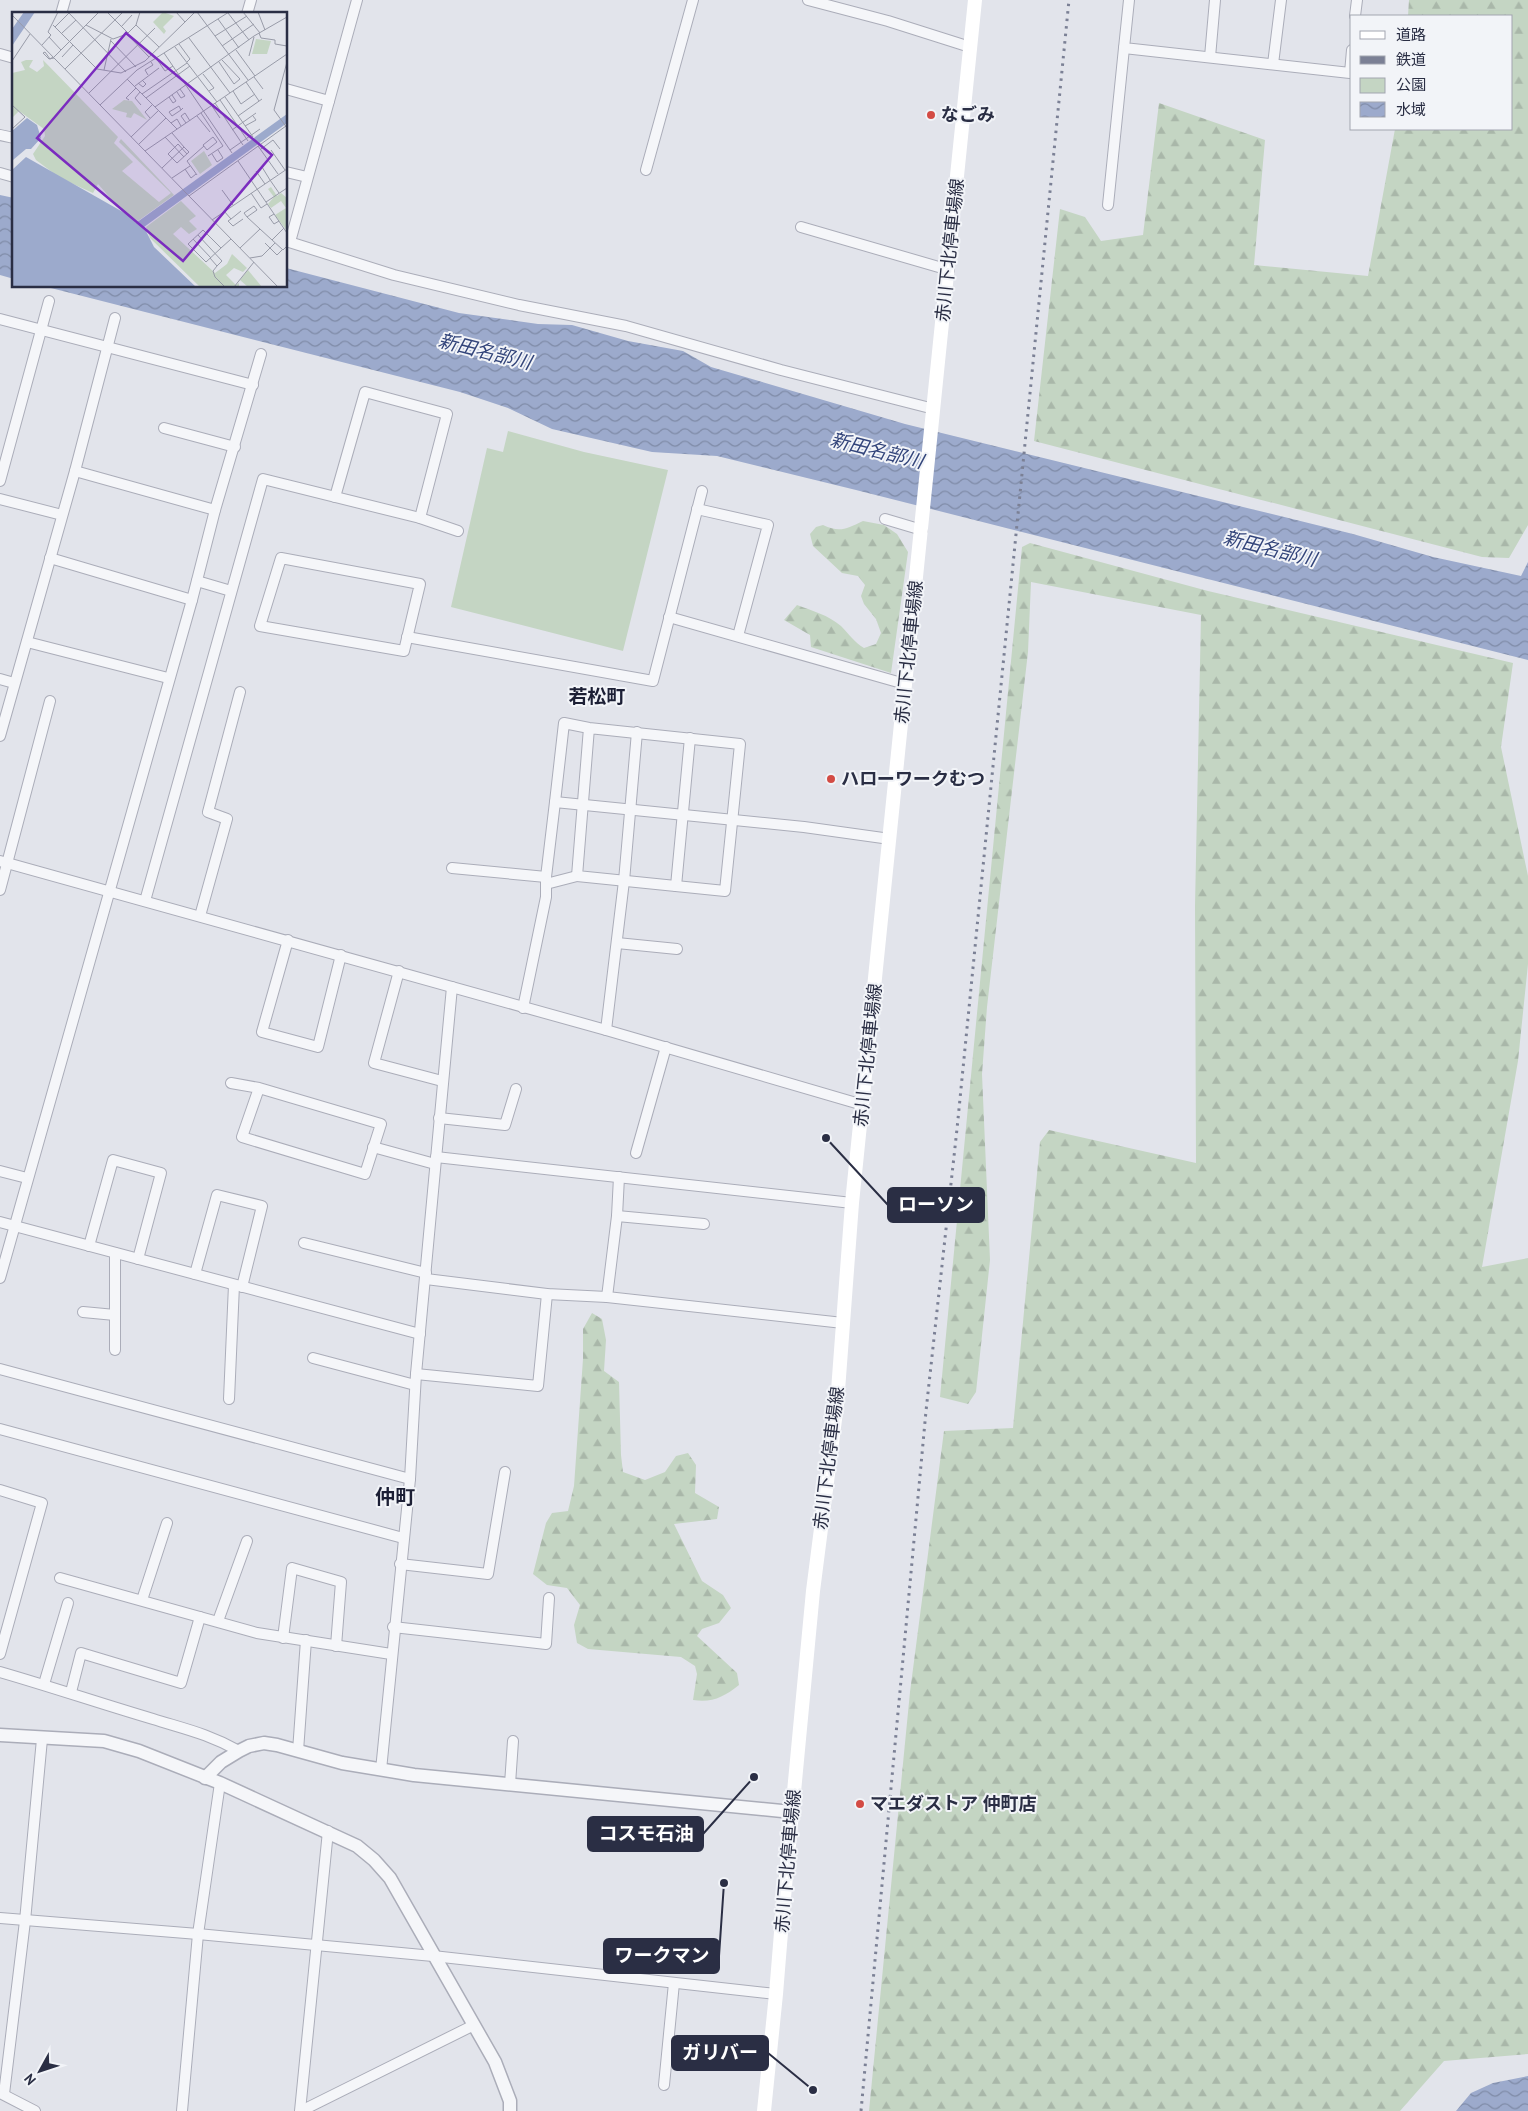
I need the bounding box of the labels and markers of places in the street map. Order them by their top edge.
place label: なごみ [941,103,995,126]
marker: なごみ [925,109,937,121]
place label: ハローワークむつ [841,767,985,790]
marker: ハローワークむつ [825,773,837,785]
callout: ローソン [888,1188,984,1222]
place label: マエダストア 仲町店 [870,1792,1037,1815]
marker: マエダストア 仲町店 [854,1798,866,1810]
callout: コスモ石油 [588,1817,703,1851]
callout: ワークマン [604,1939,719,1973]
callout: ガリバー [672,2036,768,2070]

